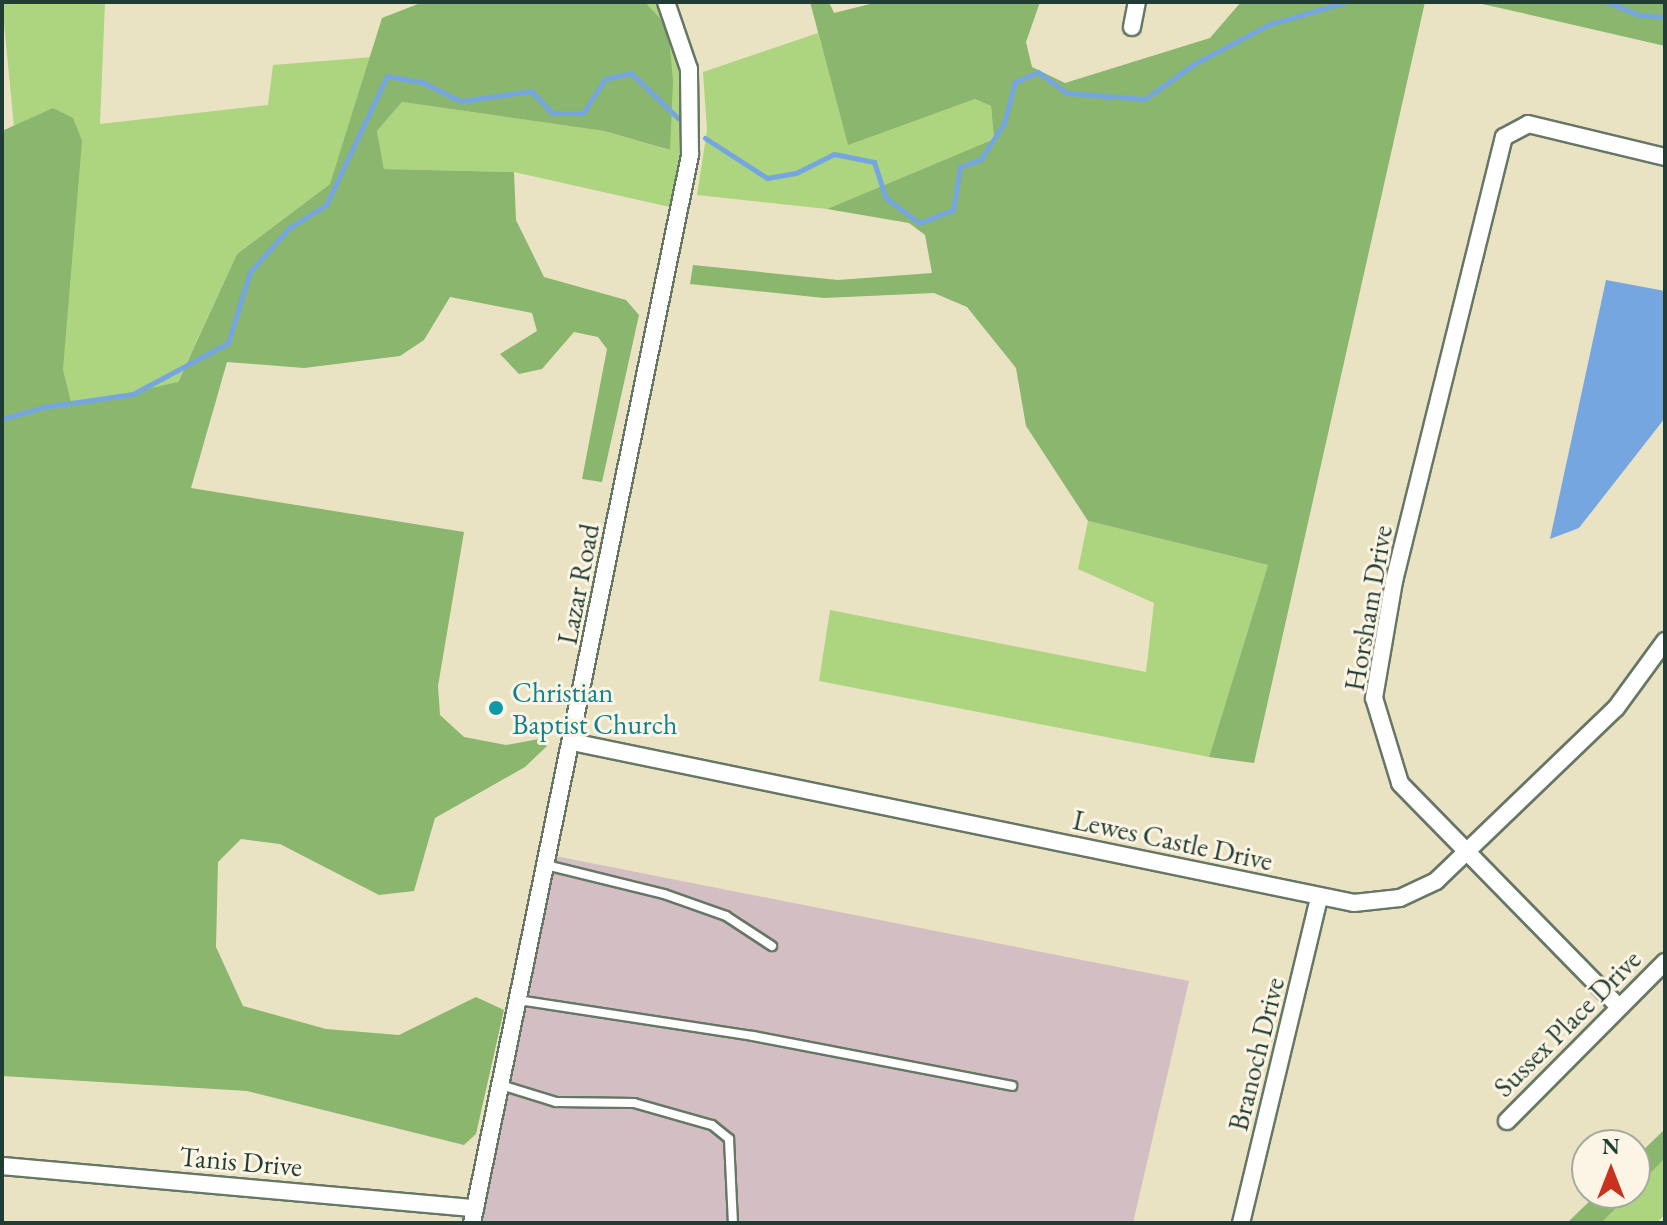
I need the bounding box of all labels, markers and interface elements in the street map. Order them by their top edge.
street label: Lazar Road [550,521,606,647]
street label: Horsham Drive [1337,522,1399,694]
place label: Christian Baptist Church [512,675,677,741]
marker: Christian Baptist Church [487,699,505,717]
street label: Lewes Castle Drive [1070,802,1276,878]
street label: Sussex Place Drive [1486,942,1648,1104]
street label: Branoch Drive [1221,974,1291,1134]
north arrow [1571,1129,1651,1209]
text: N [1602,1132,1620,1161]
street label: Tanis Drive [178,1139,304,1183]

